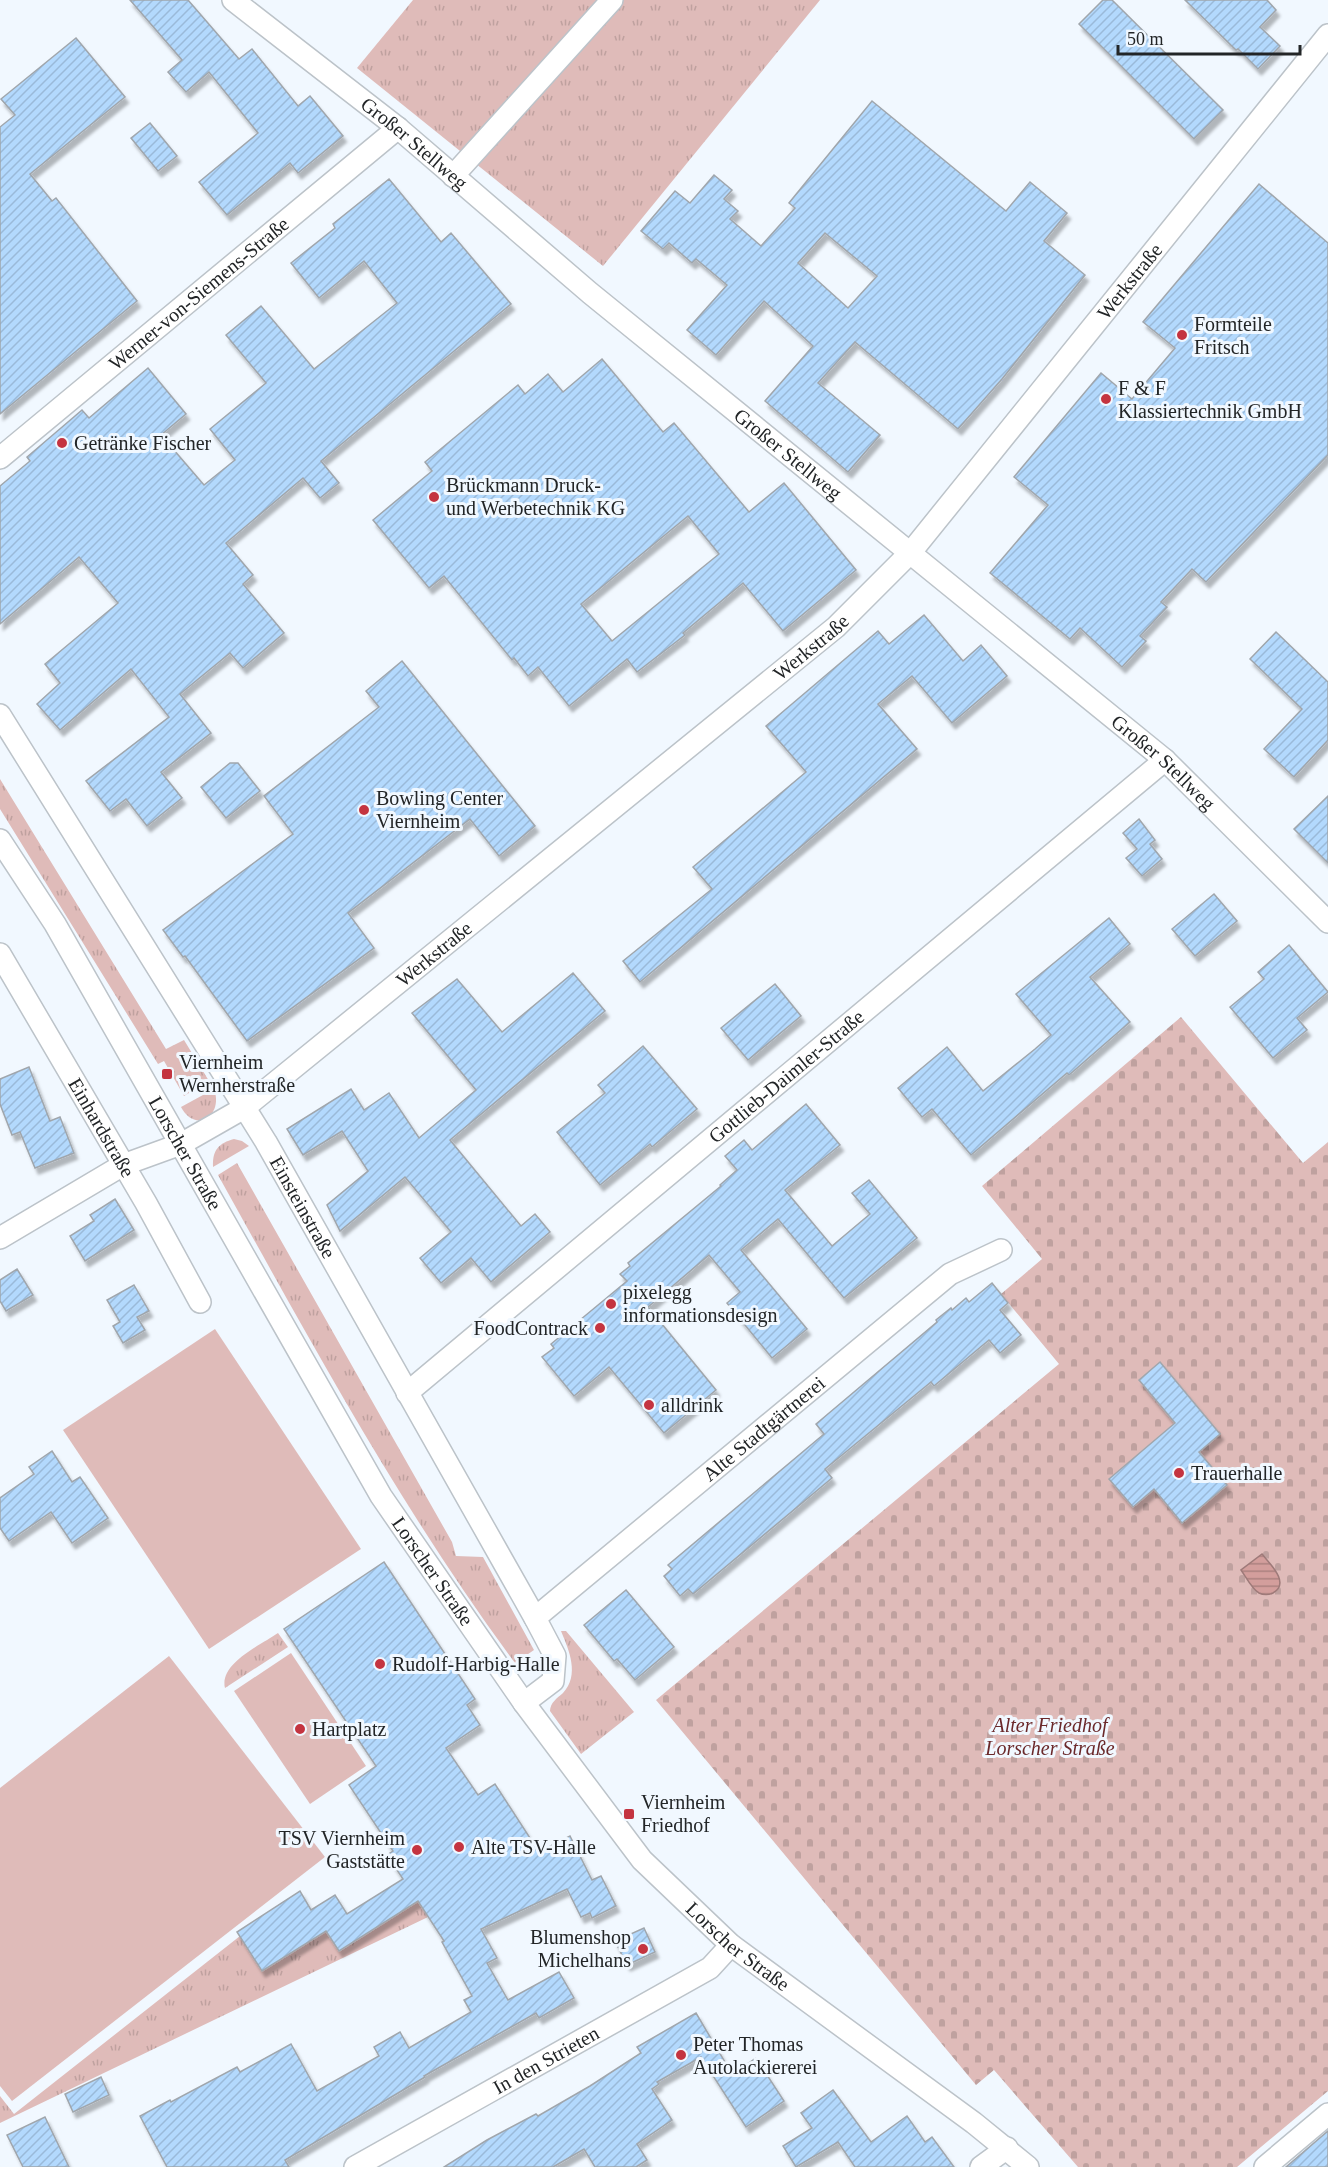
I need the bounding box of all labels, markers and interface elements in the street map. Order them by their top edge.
scale bar [1118,18,1300,56]
text: 50 m [1127,29,1164,49]
street label: Großer Stellweg [357,93,472,194]
street label: Werner-von-Siemens-Straße [104,212,293,374]
street label: Werkstraße [1092,239,1166,323]
place label: Formteile Fritsch [1194,313,1272,358]
marker: Formteile Fritsch [1175,328,1189,342]
place label: F & F Klassiertechnik GmbH [1118,377,1302,422]
marker: F & F Klassiertechnik GmbH [1099,392,1113,406]
street label: Großer Stellweg [730,404,846,505]
place label: Getränke Fischer [74,432,212,454]
marker: Getränke Fischer [55,436,69,450]
place label: Brückmann Druck- und Werbetechnik KG [446,474,625,519]
marker: Brückmann Druck- und Werbetechnik KG [427,490,441,504]
street label: Werkstraße [769,610,853,684]
street label: Großer Stellweg [1107,710,1220,815]
place label: Bowling Center Viernheim [376,787,504,832]
marker: Bowling Center Viernheim [357,803,371,817]
street label: Werkstraße [392,916,476,991]
street label: Gottlieb-Daimler-Straße [704,1005,868,1147]
place label: Viernheim Wernherstraße [179,1051,295,1096]
marker: Viernheim Wernherstraße [160,1067,174,1081]
street label: Einhardstraße [64,1074,139,1181]
street label: Lorscher Straße [144,1092,227,1214]
street label: Einsteinstraße [265,1152,340,1262]
place label: pixelegg informationsdesign [623,1281,777,1327]
marker: pixelegg informationsdesign [604,1297,618,1311]
place label: FoodContrack [474,1317,588,1339]
marker: FoodContrack [593,1321,607,1335]
street label: Alte Stadtgärtnerei [698,1371,829,1485]
place label: alldrink [661,1394,723,1416]
marker: alldrink [642,1398,656,1412]
place label: Trauerhalle [1191,1462,1283,1484]
marker: Trauerhalle [1172,1466,1186,1480]
street label: Lorscher Straße [388,1512,478,1630]
place label: Rudolf-Harbig-Halle [392,1653,560,1676]
marker: Rudolf-Harbig-Halle [373,1657,387,1671]
park label: Alter Friedhof Lorscher Straße [984,1714,1115,1759]
place label: Hartplatz [312,1718,387,1741]
marker: Hartplatz [293,1722,307,1736]
place label: Viernheim Friedhof [641,1791,726,1836]
marker: Viernheim Friedhof [622,1807,636,1821]
place label: TSV Viernheim Gaststätte [279,1827,405,1872]
place label: Alte TSV-Halle [471,1836,596,1858]
marker: Alte TSV-Halle [452,1840,466,1854]
marker: TSV Viernheim Gaststätte [410,1843,424,1857]
street label: Lorscher Straße [682,1897,794,1995]
place label: Blumenshop Michelhans [530,1926,631,1971]
marker: Blumenshop Michelhans [636,1942,650,1956]
street label: In den Strieten [489,2022,603,2098]
place label: Peter Thomas Autolackiererei [693,2033,818,2078]
marker: Peter Thomas Autolackiererei [674,2048,688,2062]

